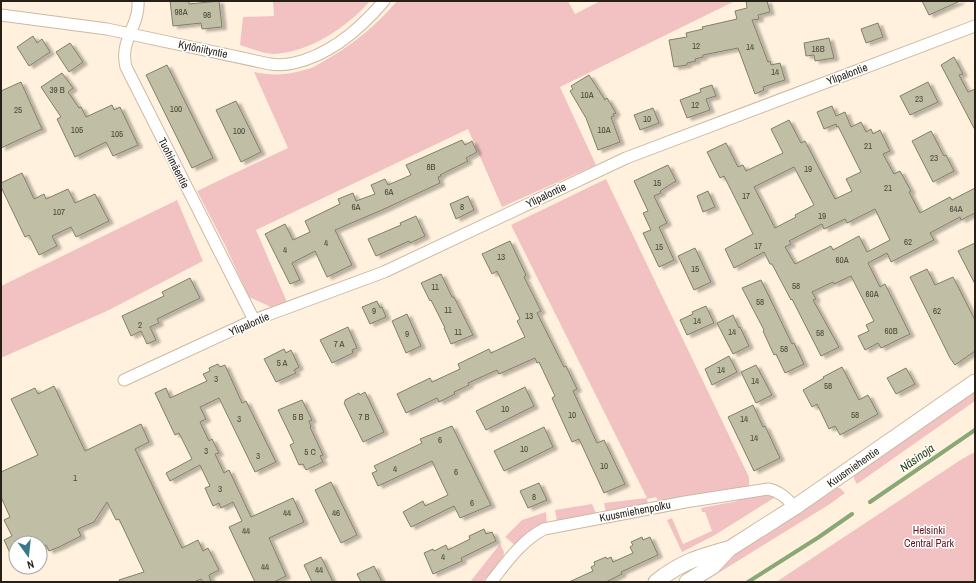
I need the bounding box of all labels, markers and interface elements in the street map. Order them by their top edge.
house number: 98A [174,6,188,18]
house number: 98 [203,9,211,21]
street label: Kytöniityntie [177,37,229,61]
house number: 12 [692,40,700,52]
house number: 14 [746,41,754,53]
house number: 16B [811,43,825,55]
street label: Ylipalontie [825,60,869,88]
house number: 14 [771,66,779,78]
house number: 39 B [49,84,65,96]
house number: 10A [580,89,594,101]
house number: 23 [915,93,923,105]
house number: 12 [691,99,699,111]
house number: 100 [170,103,182,115]
house number: 25 [14,104,22,116]
house number: 10 [643,113,651,125]
house number: 105 [71,124,83,136]
house number: 10A [597,124,611,136]
house number: 100 [233,125,245,137]
house number: 105 [111,128,123,140]
street label: Tuohimäentie [155,135,193,191]
house number: 21 [864,140,872,152]
house number: 23 [930,152,938,164]
house number: 8B [426,161,436,173]
house number: 19 [804,163,812,175]
house number: 15 [653,177,661,189]
street label: Ylipalontie [524,179,568,211]
house number: 21 [884,182,892,194]
house number: 6A [384,186,394,198]
house number: 17 [742,190,750,202]
house number: 6A [351,201,361,213]
house number: 8 [460,201,464,213]
house number: 64A [949,203,963,215]
house number: 107 [53,206,65,218]
house number: 19 [818,210,826,222]
house number: 62 [904,236,912,248]
house number: 4 [324,237,328,249]
house number: 17 [754,240,762,252]
house number: 15 [655,241,663,253]
house number: 4 [283,244,287,256]
house number: 13 [497,251,505,263]
house number: 60A [835,254,849,266]
house number: 15 [691,263,699,275]
house number: 58 [792,280,800,292]
house number: 11 [431,281,439,293]
house number: 60A [865,288,879,300]
house number: 58 [756,296,764,308]
house number: 11 [444,304,452,316]
house number: 9 [372,305,376,317]
house number: 62 [933,305,941,317]
street label: Ylipalontie [227,309,271,339]
house number: 13 [525,310,533,322]
house number: 14 [693,315,701,327]
house number: 2 [138,319,142,331]
house number: 60B [884,325,898,337]
house number: 11 [454,326,462,338]
house number: 14 [728,326,736,338]
house number: 58 [816,327,824,339]
house number: 9 [405,328,409,340]
house number: 7 A [334,338,344,350]
house number: 58 [780,343,788,355]
house number: 5 A [277,357,287,369]
house number: 14 [717,364,725,376]
house number: 3 [214,373,218,385]
house number: 14 [751,375,759,387]
house number: 58 [824,380,832,392]
house number: 10 [501,403,509,415]
house number: 10 [568,409,576,421]
house number: 58 [851,409,859,421]
house number: 5 B [292,411,304,423]
house number: 7 B [358,411,370,423]
house number: 3 [237,413,241,425]
house number: 14 [740,413,748,425]
house number: 14 [750,432,758,444]
house number: 6 [438,434,442,446]
water label: Näsinoja [897,440,938,476]
house number: 10 [520,443,528,455]
street label: Kuusmiehentie [824,444,882,490]
house number: 3 [204,445,208,457]
house number: 5 C [304,446,316,458]
house number: 3 [256,450,260,462]
house number: 10 [600,460,608,472]
house number: 4 [393,463,397,475]
house number: 6 [454,466,458,478]
house number: 1 [73,472,77,484]
house number: 3 [218,483,222,495]
house number: 8 [532,491,536,503]
house number: 6 [470,497,474,509]
street label: Kuusmiehenpolku [598,497,672,525]
house number: 44 [283,507,291,519]
house number: 46 [332,507,340,519]
park label: Helsinki Central Park [904,523,955,550]
house number: 44 [242,525,250,537]
north arrow [8,535,48,575]
house number: 4 [441,551,445,563]
text: N [26,557,36,572]
house number: 44 [261,561,269,573]
house number: 44 [315,564,323,576]

